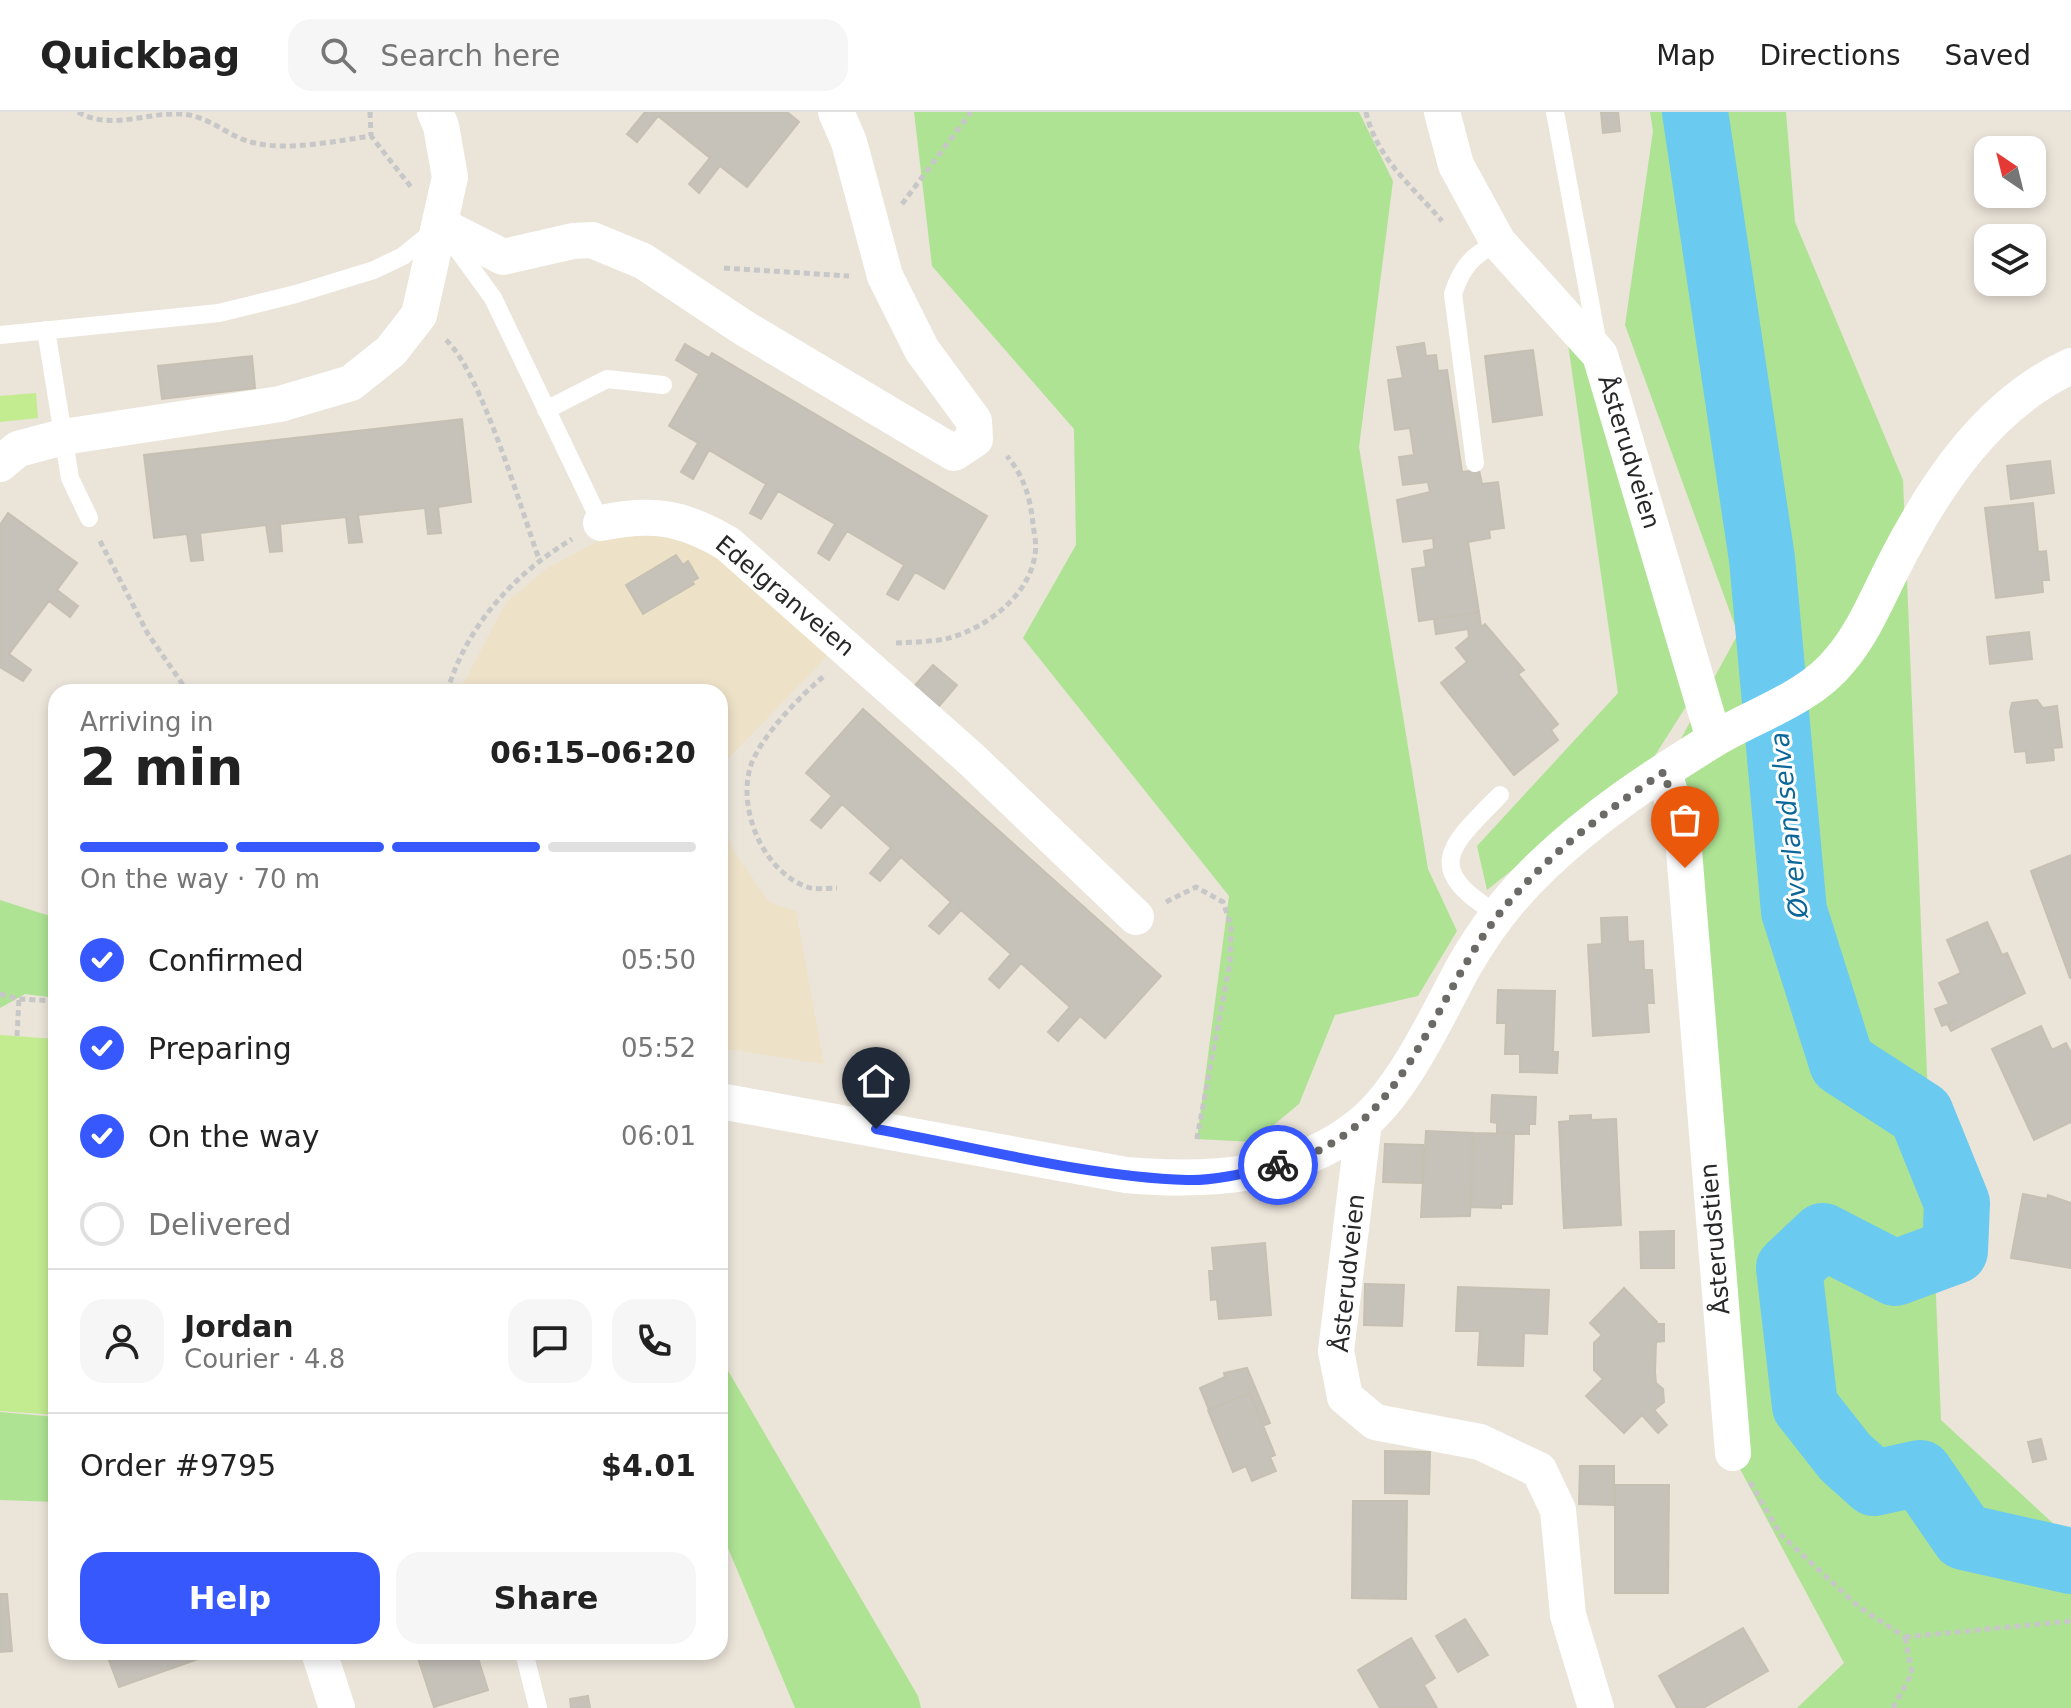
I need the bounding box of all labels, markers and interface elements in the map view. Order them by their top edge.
search box [288,19,848,91]
text: Quickbag [40,33,240,77]
icon: search [316,33,360,77]
text: Search here [380,38,560,73]
text: Map [1656,39,1715,72]
text: Directions [1759,39,1900,72]
text: Saved [1944,39,2031,72]
north arrow [1974,136,2046,208]
map controls [1974,136,2046,296]
button: layers [1974,224,2046,296]
street label: Åsterudveien [1592,372,1667,532]
street label: Edelgranveien [710,530,860,662]
text: Arriving in [80,707,214,737]
water label: Øverlandselva [1764,731,1814,920]
text: 06:15–06:20 [490,735,696,770]
text: 2 min [80,737,243,797]
pin [1651,786,1719,868]
icon: bag [1663,798,1707,842]
text: On the way · 70 m [80,864,320,894]
icon: check [80,938,124,982]
text: Confirmed [148,943,304,978]
text: 05:50 [621,945,696,975]
icon: check [80,1026,124,1070]
text: Preparing [148,1031,292,1066]
text: 05:52 [621,1033,696,1063]
pin [842,1047,910,1129]
icon: home [854,1059,898,1103]
icon: check [80,1114,124,1158]
text: On the way [148,1119,320,1154]
text: 06:01 [621,1121,696,1151]
courier [1238,1125,1318,1205]
icon: bike [1256,1143,1300,1187]
street label: Åsterudstien [1693,1162,1736,1316]
street label: Åsterudveien [1325,1192,1370,1354]
text: Delivered [148,1207,292,1242]
button: person [80,1299,164,1383]
button: chat [508,1299,592,1383]
button: phone [612,1299,696,1383]
text: Jordan [184,1309,294,1344]
text: Courier · 4.8 [184,1344,345,1374]
text: Order #9795 [80,1448,276,1483]
text: $4.01 [601,1448,696,1483]
button: Help [80,1552,380,1644]
button: Share [396,1552,696,1644]

